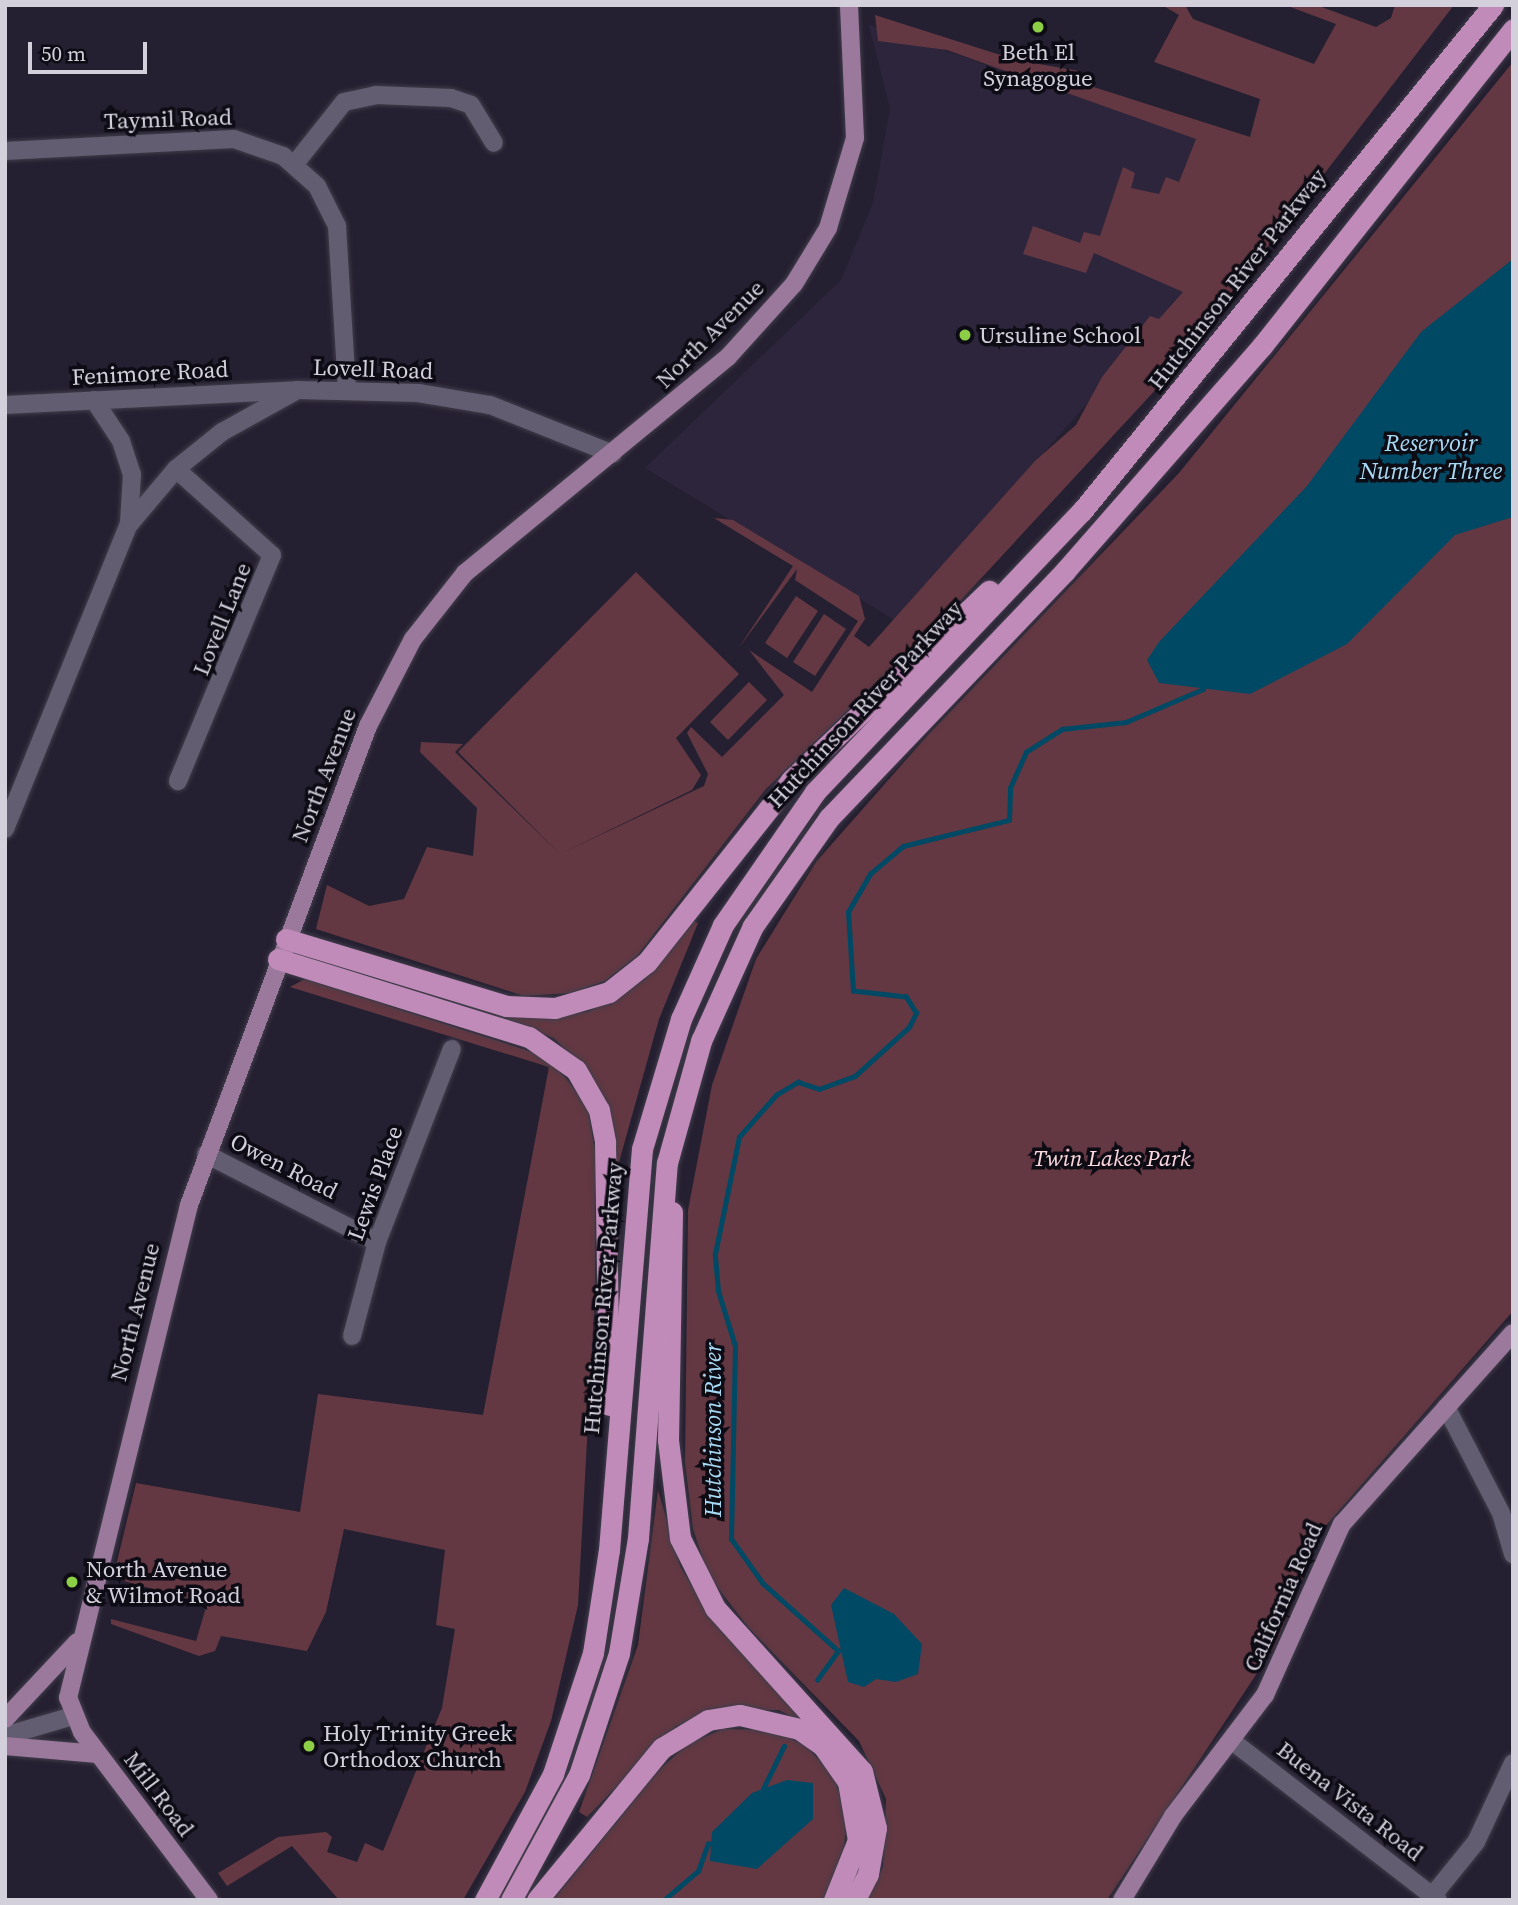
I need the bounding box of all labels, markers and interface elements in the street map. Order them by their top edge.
marker: Beth El Synagogue [1030,19,1046,35]
scale bar [32,28,150,72]
place label: Beth El Synagogue [983,38,1093,92]
text: 50 m [41,39,86,68]
street label: Taymil Road [104,103,232,135]
street label: Hutchinson River Parkway [1142,163,1332,395]
street label: North Avenue [650,274,770,394]
place label: Ursuline School [979,321,1141,349]
marker: Ursuline School [957,327,973,343]
street label: Lovell Road [312,353,434,385]
street label: Fenimore Road [71,355,229,391]
water label: Reservoir Number Three [1360,429,1502,485]
street label: Lovell Lane [187,559,257,679]
street label: Hutchinson River Parkway [762,595,968,813]
street label: North Avenue [286,704,362,846]
street label: Lewis Place [342,1122,408,1244]
street label: Owen Road [226,1127,342,1205]
park label: Twin Lakes Park [1033,1144,1191,1172]
street label: Hutchinson River Parkway [577,1161,629,1435]
street label: North Avenue [104,1240,166,1384]
water label: Hutchinson River [699,1343,727,1517]
street label: California Road [1238,1518,1328,1676]
place label: North Avenue & Wilmot Road [86,1555,241,1609]
marker: North Avenue & Wilmot Road [64,1574,80,1590]
place label: Holy Trinity Greek Orthodox Church [323,1719,513,1773]
street label: Buena Vista Road [1271,1735,1429,1867]
marker: Holy Trinity Greek Orthodox Church [301,1738,317,1754]
street label: Mill Road [118,1746,200,1842]

